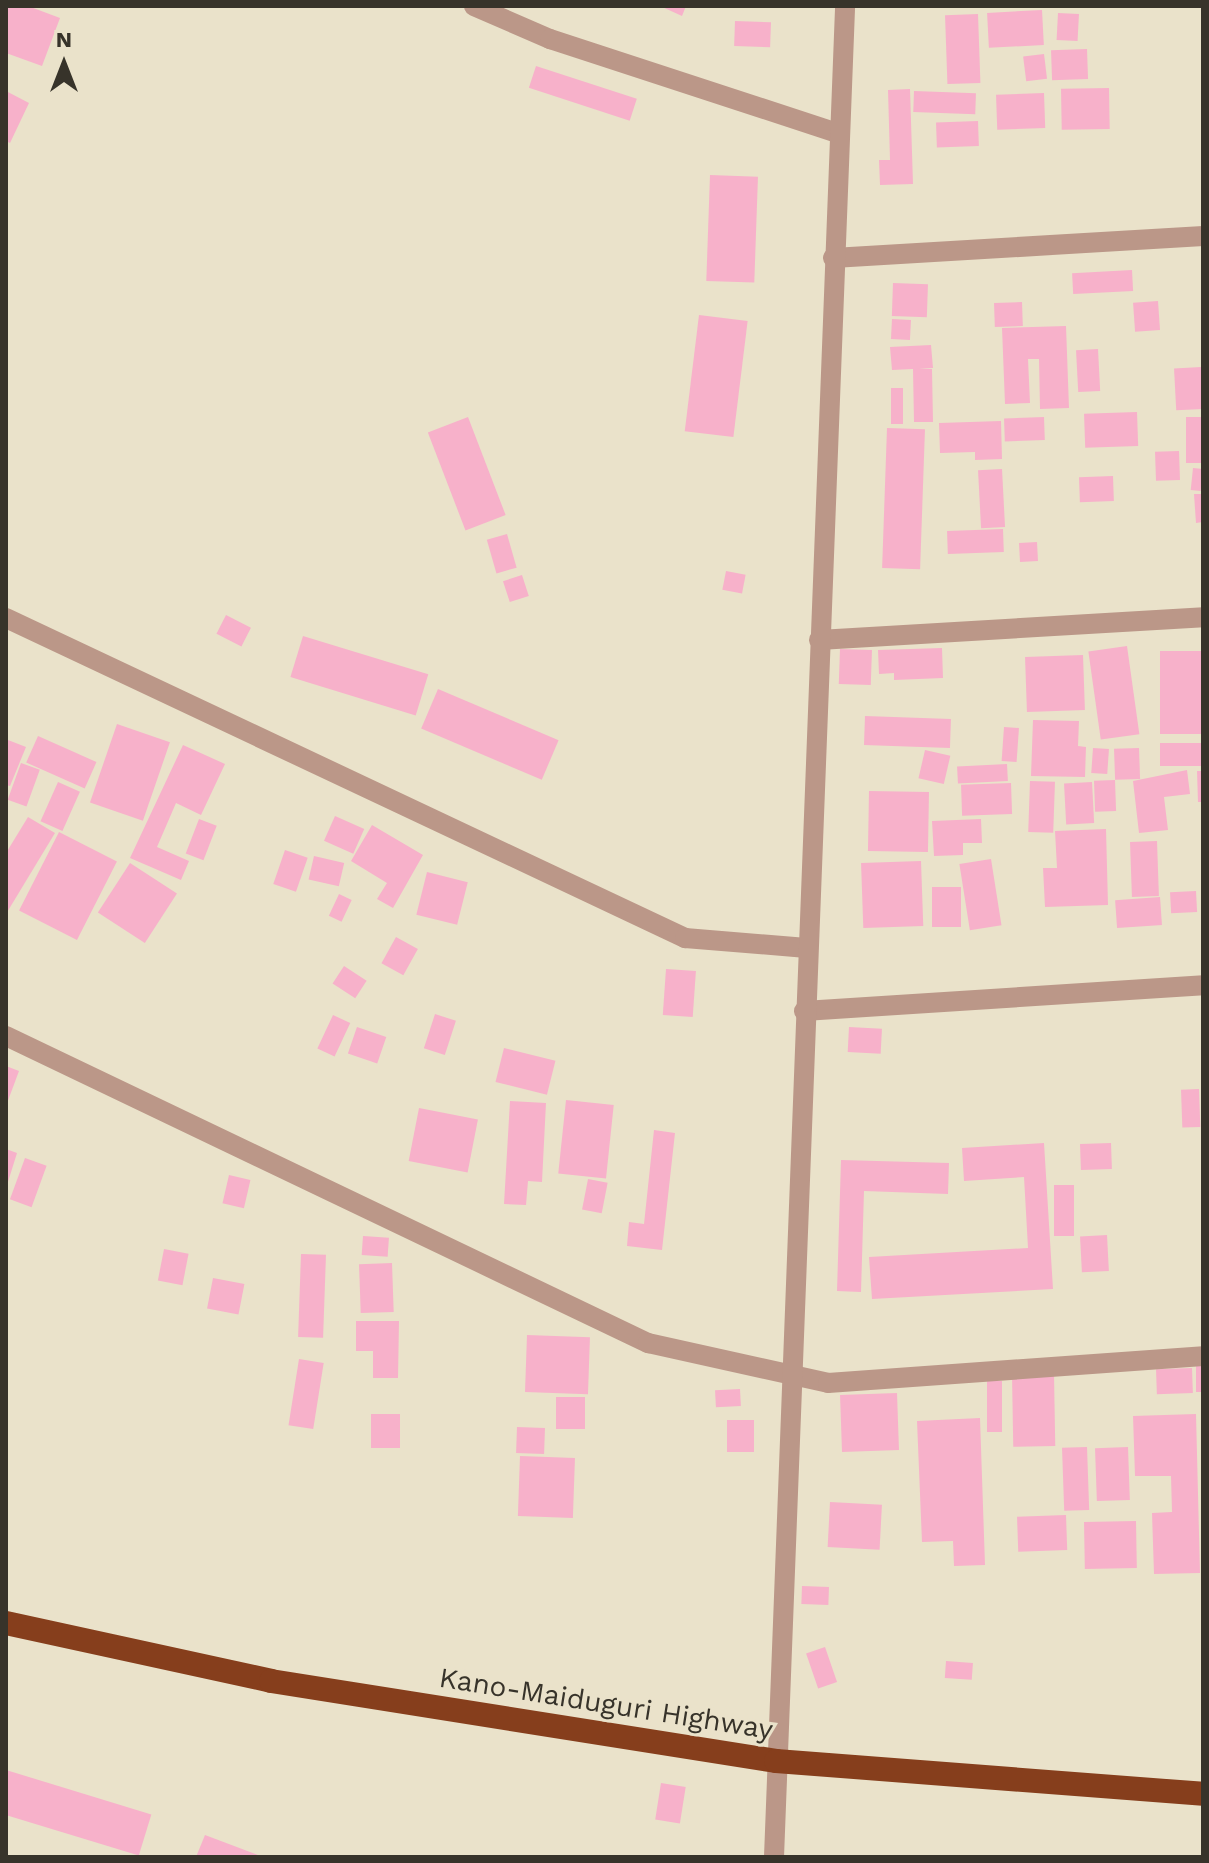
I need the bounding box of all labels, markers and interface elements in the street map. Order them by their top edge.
north arrow [24,24,104,104]
text: N [56,27,72,52]
street label: Kano-Maiduguri Highway [437,1661,775,1747]

